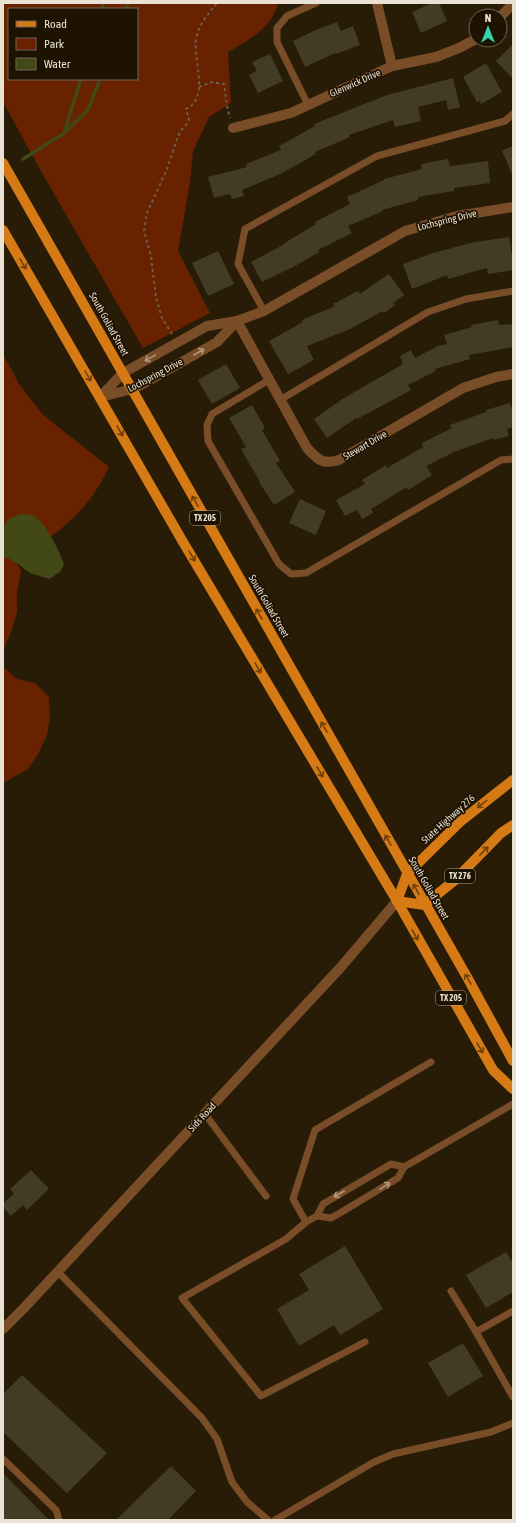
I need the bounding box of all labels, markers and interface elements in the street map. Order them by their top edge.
legend [8,8,138,80]
north arrow [468,8,508,48]
text: N [485,12,491,24]
text: Road [44,17,67,31]
text: Park [44,37,65,51]
text: Water [44,57,71,71]
street label: Glenwick Drive [328,67,383,99]
street label: Lochspring Drive [416,207,478,233]
one-way arrow [19,258,27,270]
street label: South Goliad Street [87,291,131,358]
one-way arrow [192,347,204,355]
one-way arrow [145,354,157,362]
street label: Lochspring Drive [126,356,185,394]
one-way arrow [85,370,93,382]
one-way arrow [116,425,124,437]
street label: Stewart Drive [341,428,389,462]
one-way arrow [191,495,199,507]
road number: TX 205 [190,511,220,525]
one-way arrow [188,550,196,562]
street label: South Goliad Street [247,573,291,639]
one-way arrow [255,608,263,620]
one-way arrow [255,662,263,674]
one-way arrow [319,721,327,733]
one-way arrow [316,766,324,777]
street label: State Highway 276 [419,792,477,846]
one-way arrow [477,800,488,808]
one-way arrow [383,834,391,846]
one-way arrow [480,846,489,856]
street label: South Goliad Street [407,855,451,921]
road number: TX 276 [445,869,475,883]
one-way arrow [411,883,419,895]
one-way arrow [412,929,420,941]
one-way arrow [463,973,471,985]
road number: TX 205 [436,991,466,1005]
one-way arrow [477,1042,485,1054]
street label: Sids Road [186,1100,218,1134]
one-way arrow [379,1182,390,1190]
one-way arrow [333,1191,345,1199]

